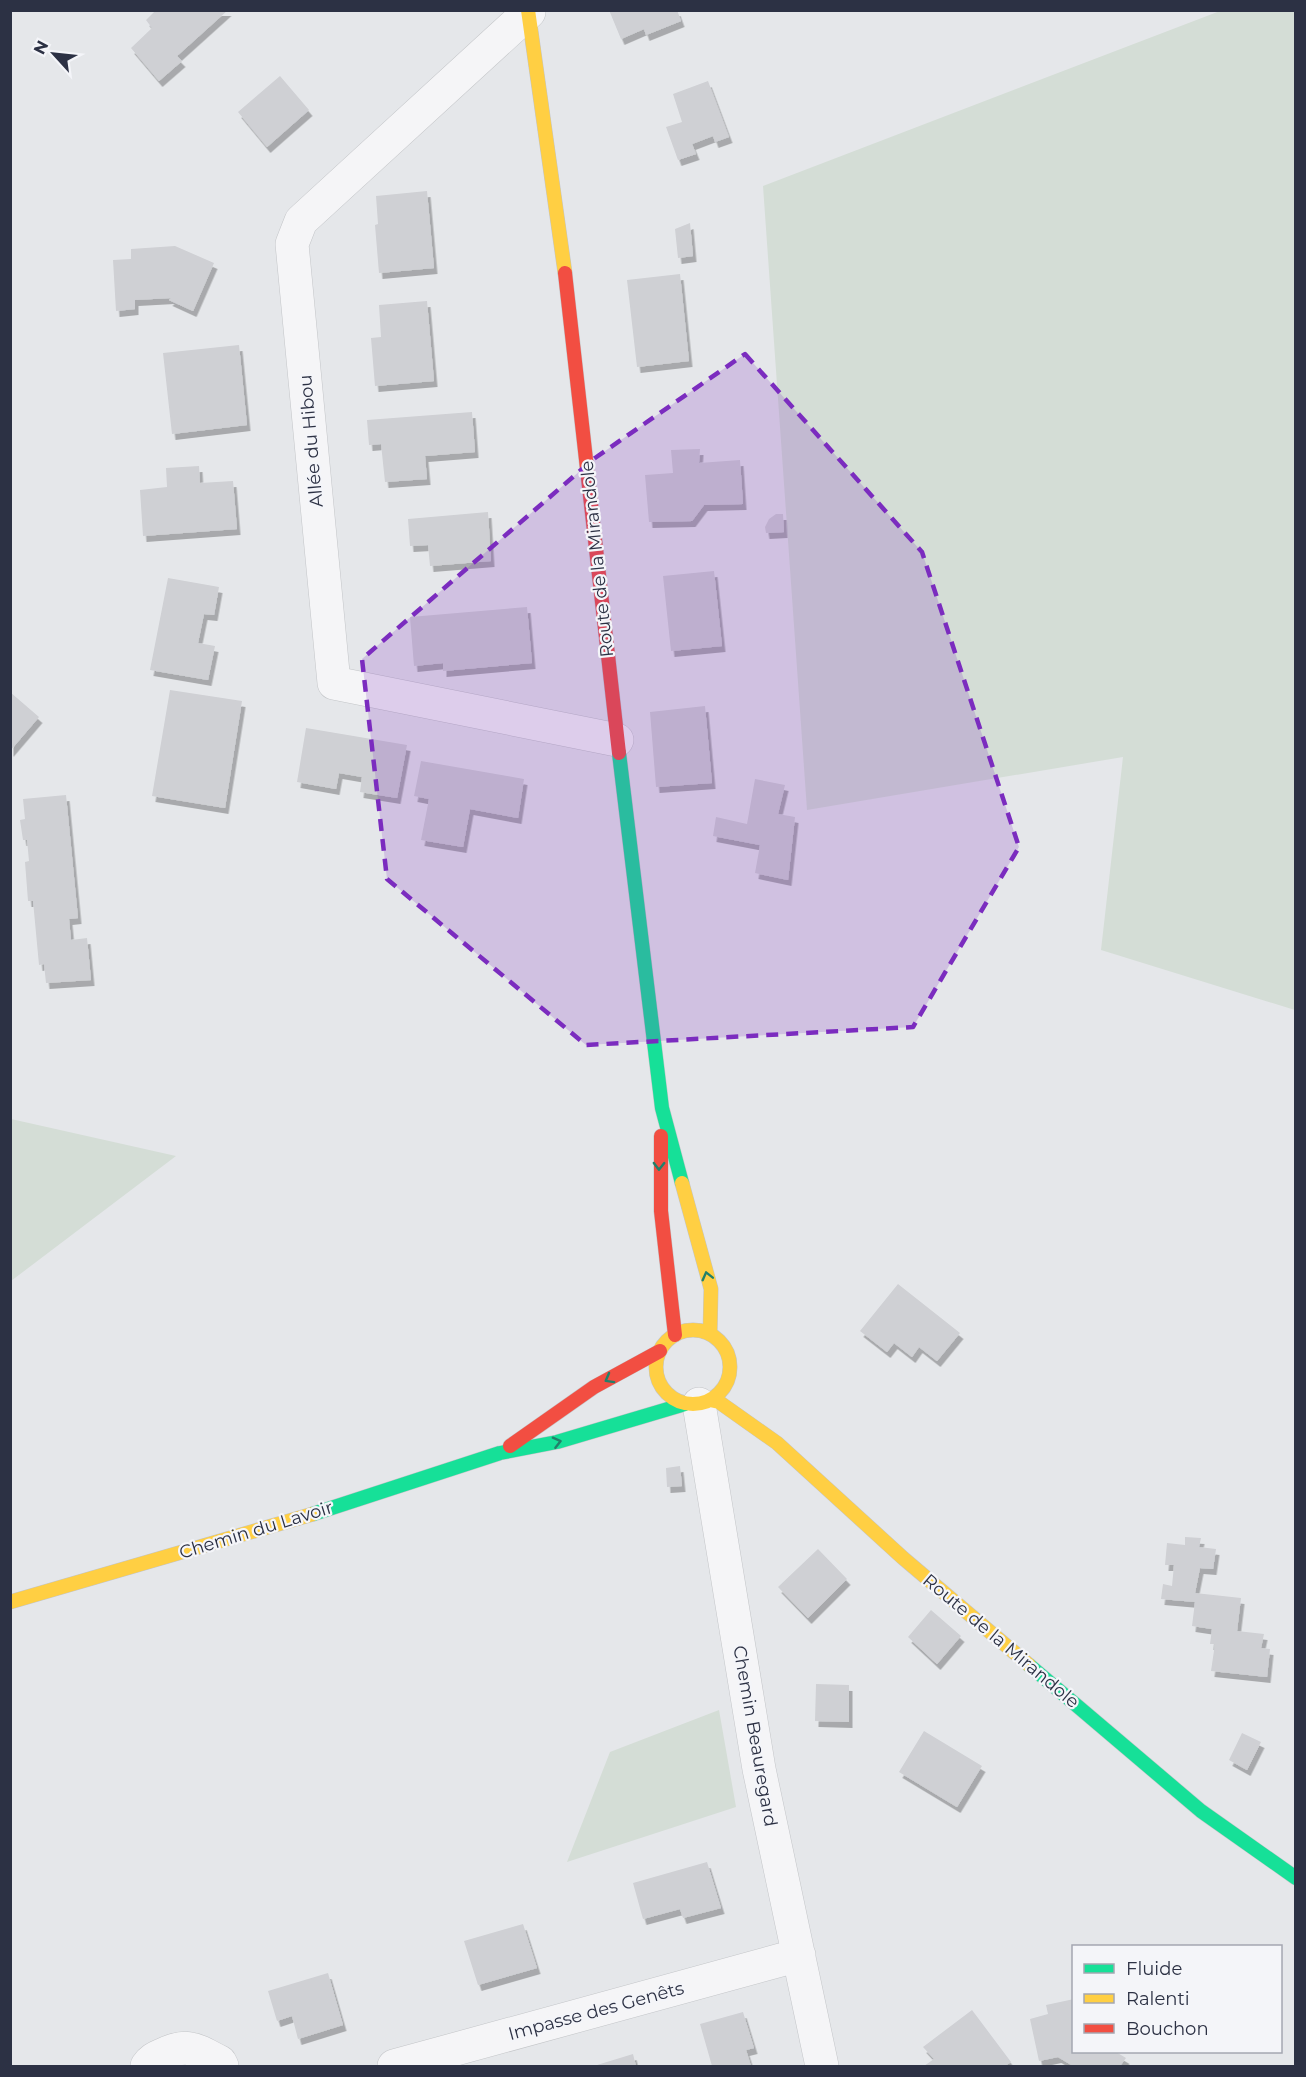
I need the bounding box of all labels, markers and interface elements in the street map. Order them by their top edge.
north arrow [24,24,84,84]
text: N [30,37,52,57]
street label: Allée du Hibou [294,374,328,508]
street label: Route de la Mirandole [576,460,618,658]
one-way arrow [653,1162,666,1171]
one-way arrow [702,1271,715,1281]
one-way arrow [605,1372,615,1383]
one-way arrow [552,1436,562,1449]
street label: Chemin du Lavoir [177,1496,335,1564]
street label: Route de la Mirandole [918,1569,1084,1713]
street label: Chemin Beauregard [728,1644,782,1828]
legend [1072,1945,1282,2053]
text: Fluide [1126,1958,1182,1980]
street label: Impasse des Genêts [506,1977,686,2045]
text: Ralenti [1126,1988,1190,2010]
text: Bouchon [1126,2018,1209,2040]

